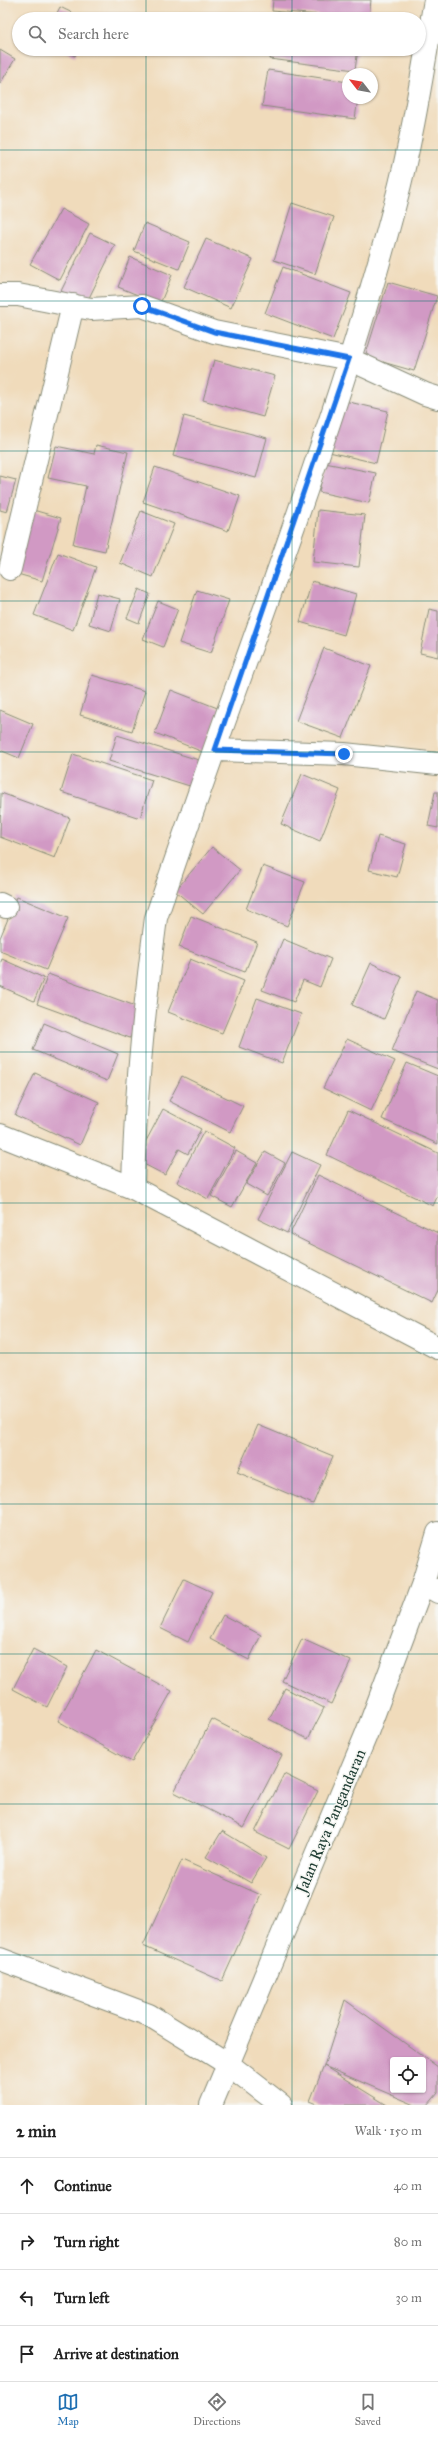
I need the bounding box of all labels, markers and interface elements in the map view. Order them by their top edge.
search box [12,12,426,56]
icon: search [26,23,48,45]
text: Search here [58,25,129,43]
north arrow [342,68,378,104]
route start [133,297,151,315]
route end [335,745,353,763]
street label: Jalan Raya Pangandaran [291,1746,371,1898]
map controls [390,2057,426,2093]
button: locate [390,2057,426,2093]
text: 2 min [16,2121,56,2142]
text: Walk · 150 m [354,2123,422,2139]
icon: ahead [16,2175,38,2197]
text: Continue [54,2177,112,2195]
text: 40 m [393,2178,422,2194]
icon: right [16,2231,38,2253]
text: Turn right [54,2233,119,2251]
text: 80 m [394,2234,422,2250]
icon: left [16,2287,38,2309]
text: Turn left [54,2289,110,2307]
text: 30 m [396,2290,422,2306]
icon: arrive [16,2343,38,2365]
text: Arrive at destination [54,2345,179,2363]
tab: Map [57,2391,79,2428]
tab: Directions [193,2391,241,2428]
tab: Saved [355,2391,381,2428]

